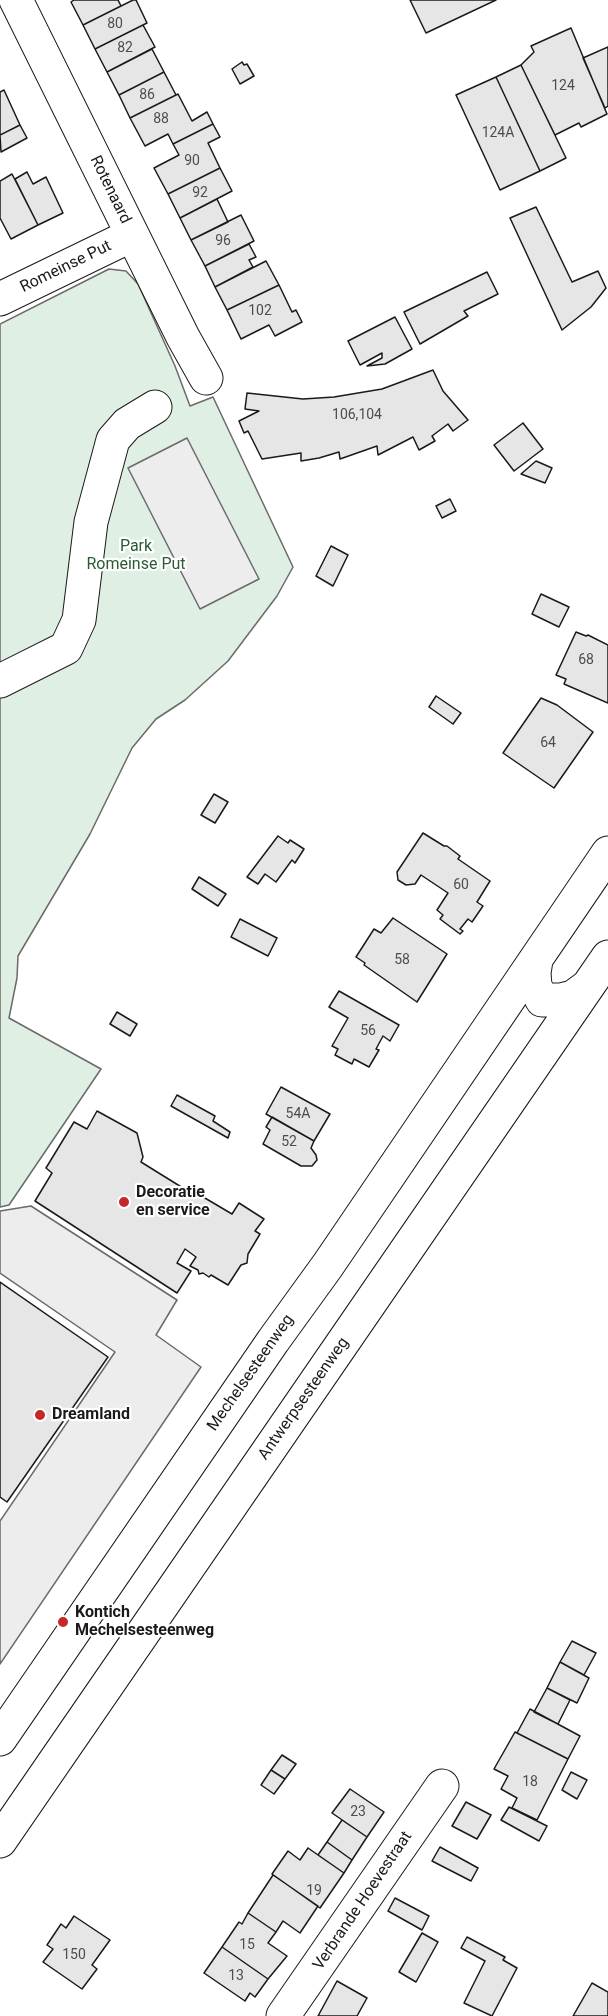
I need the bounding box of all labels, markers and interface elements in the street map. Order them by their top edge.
house number: 80 [107,16,123,32]
house number: 82 [117,40,133,56]
house number: 124 [551,78,575,94]
house number: 86 [139,87,155,103]
house number: 88 [153,111,169,127]
house number: 124A [482,125,514,141]
street label: Rotenaard [85,153,135,227]
house number: 90 [184,153,200,169]
house number: 92 [192,185,208,201]
house number: 96 [215,233,231,249]
street label: Romeinse Put [17,237,115,297]
house number: 102 [248,303,272,319]
house number: 106,104 [332,407,382,423]
park label: Park Romeinse Put [86,537,186,575]
house number: 68 [578,652,594,668]
house number: 64 [540,735,556,751]
house number: 60 [453,877,469,893]
house number: 58 [394,952,410,968]
house number: 56 [360,1023,376,1039]
house number: 54A [286,1106,310,1122]
house number: 52 [281,1134,297,1150]
place label: Decoratie en service [136,1183,210,1221]
marker: Decoratie en service [117,1195,131,1209]
street label: Mechelsesteenweg [204,1311,298,1435]
street label: Antwerpsesteenweg [255,1334,353,1464]
place label: Dreamland [52,1405,130,1425]
marker: Dreamland [33,1408,47,1422]
place label: Kontich Mechelsesteenweg [75,1603,214,1641]
marker: Kontich Mechelsesteenweg [56,1615,70,1629]
house number: 18 [522,1774,538,1790]
house number: 23 [350,1804,366,1820]
street label: Verbrande Hoevestraat [309,1828,417,1974]
house number: 19 [306,1883,322,1899]
house number: 15 [239,1937,255,1953]
house number: 150 [62,1947,86,1963]
house number: 13 [228,1968,244,1984]

